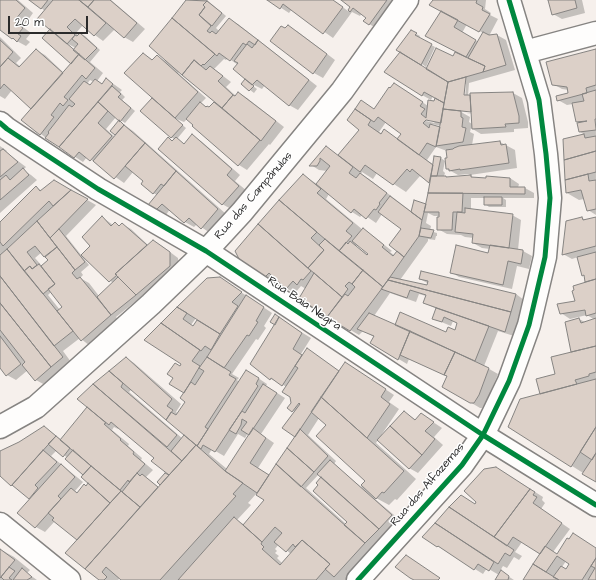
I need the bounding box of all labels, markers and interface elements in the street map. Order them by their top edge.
scale bar [10,8,90,34]
text: 20 m [15,14,44,31]
street label: Rua das Campânulas [212,149,296,243]
street label: Rua Baia Negra [264,274,344,334]
street label: Rua das Alfazemas [388,441,468,529]

